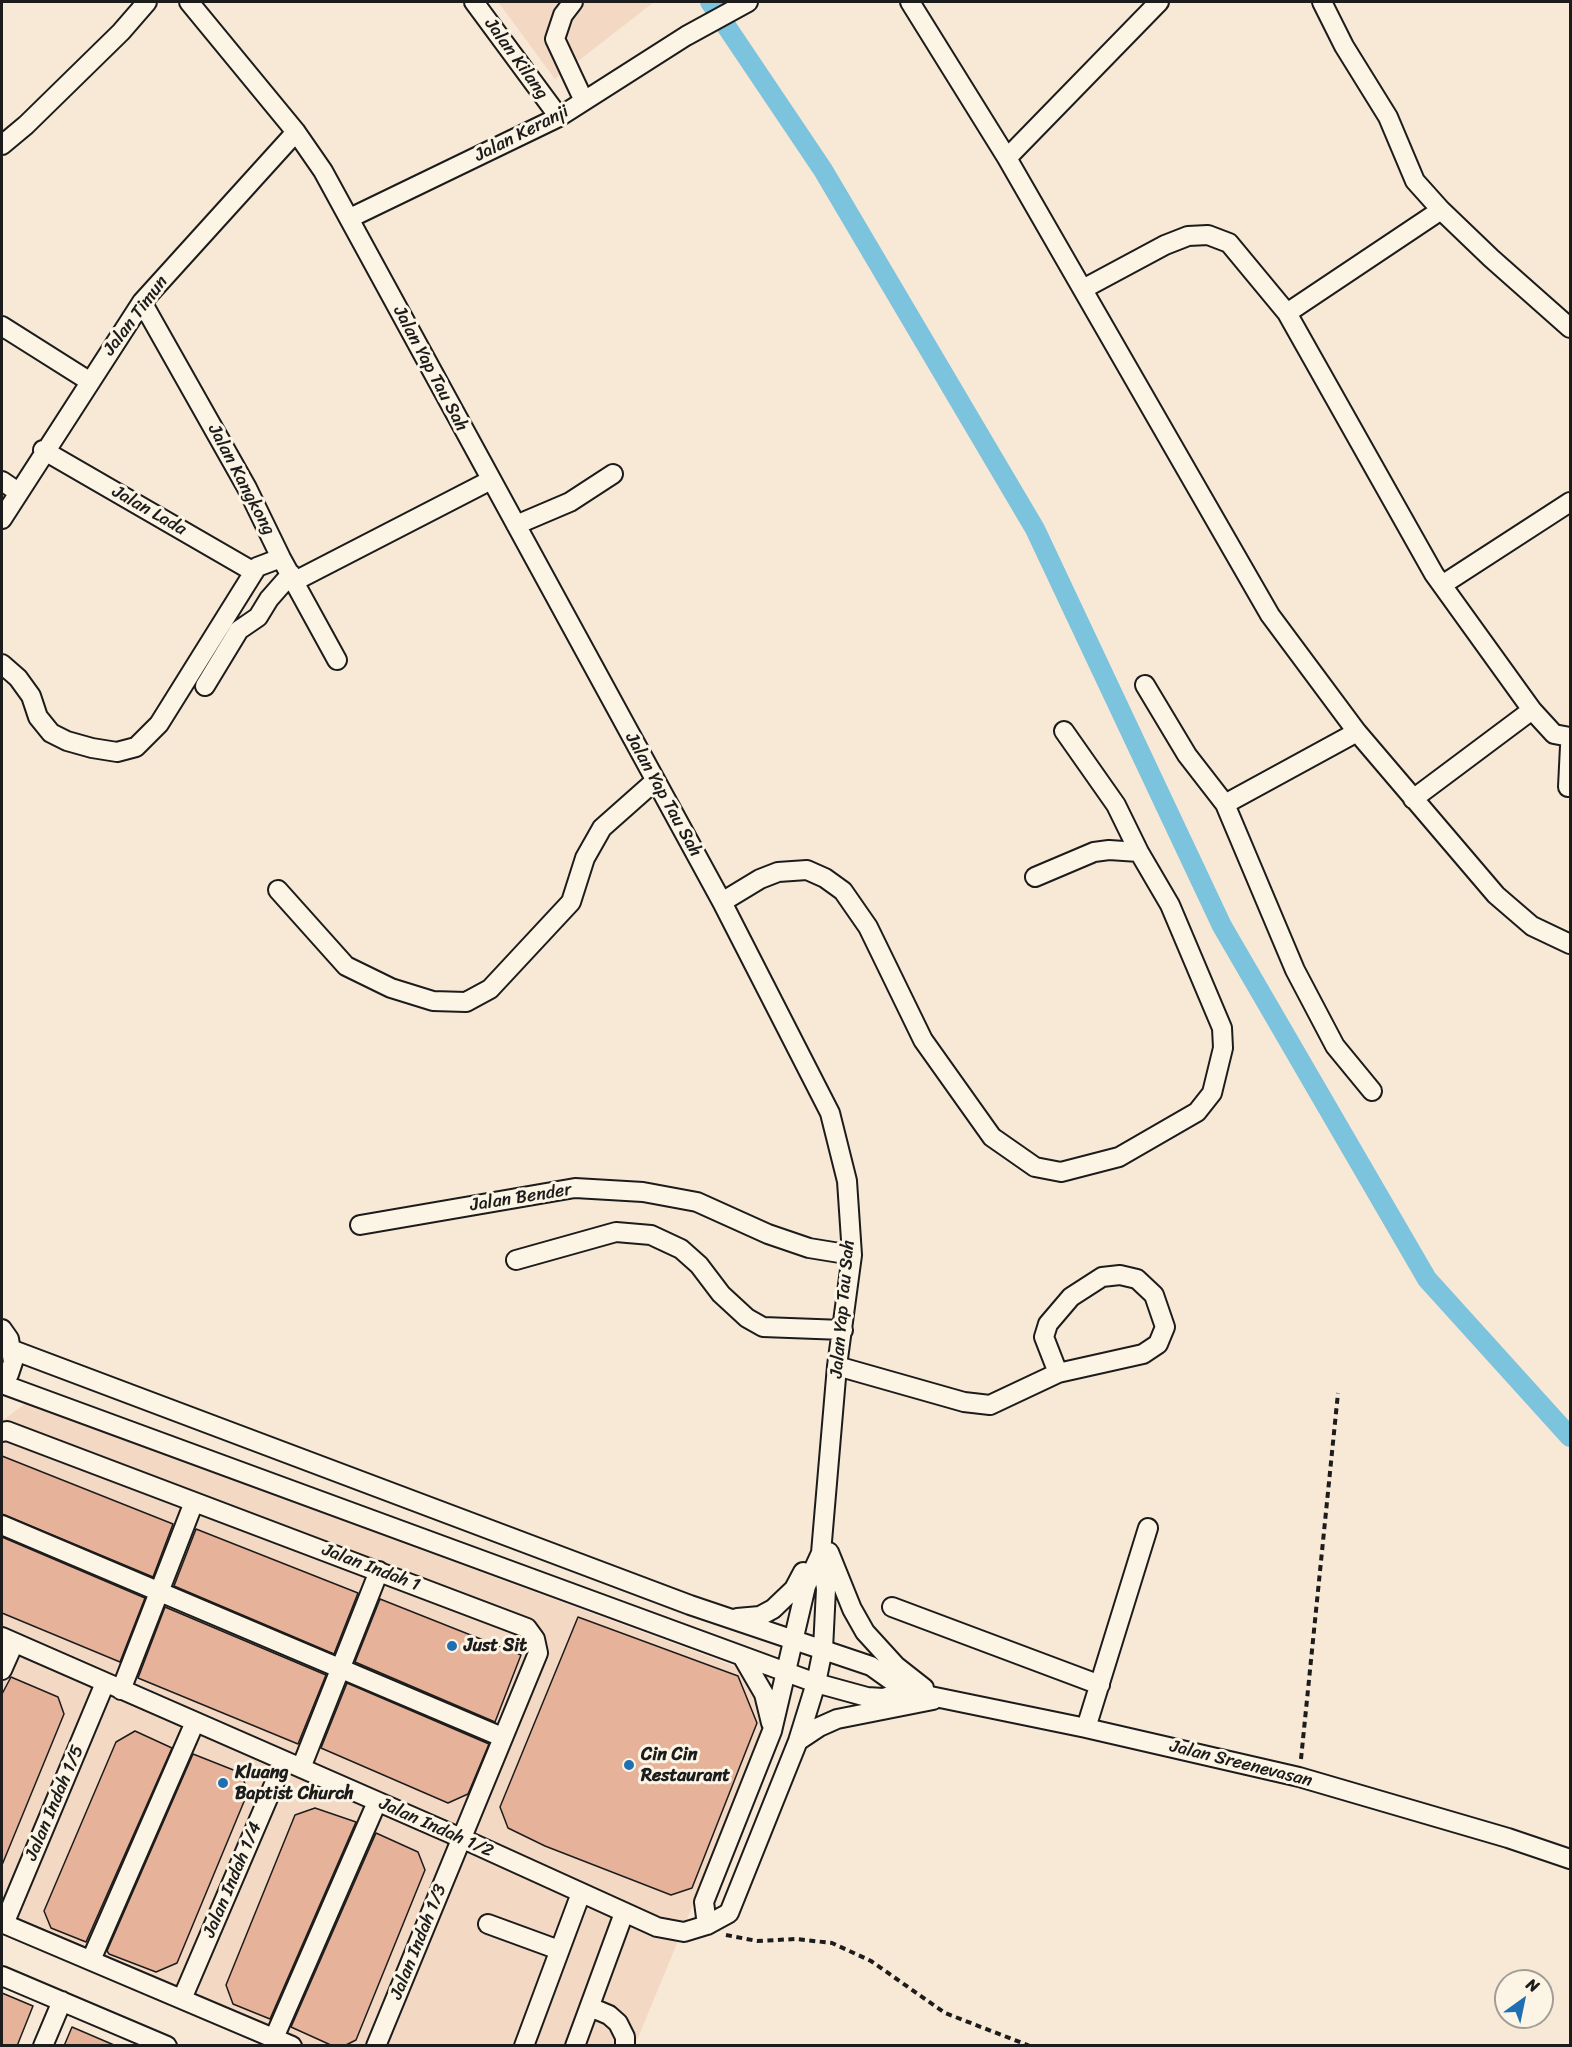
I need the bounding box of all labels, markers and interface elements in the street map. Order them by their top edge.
street label: Jalan Kilang [479,14,553,104]
street label: Jalan Keranji [471,101,573,167]
street label: Jalan Timun [99,272,173,360]
street label: Jalan Yap Tau Sah [388,303,472,435]
street label: Jalan Kangkong [203,421,279,539]
street label: Jalan Lada [108,481,190,541]
street label: Jalan Yap Tau Sah [620,729,706,861]
street label: Jalan Bender [469,1179,573,1217]
street label: Jalan Yap Tau Sah [826,1239,860,1379]
street label: Jalan Indah 1 [319,1539,423,1597]
place label: Just Sit [464,1635,527,1657]
marker: Just Sit [445,1639,459,1653]
street label: Jalan Sreenevasan [1168,1736,1314,1792]
street label: Jalan Indah 1/5 [21,1742,89,1864]
place label: Cin Cin Restaurant [641,1744,730,1786]
marker: Cin Cin Restaurant [622,1758,636,1772]
place label: Kluang Baptist Church [235,1762,354,1804]
marker: Kluang Baptist Church [216,1776,230,1790]
street label: Jalan Indah 1/2 [376,1793,496,1863]
street label: Jalan Indah 1/4 [199,1819,267,1941]
street label: Jalan Indah 1/3 [386,1881,452,2003]
north arrow [1494,1969,1554,2029]
text: N [1520,1970,1546,2000]

